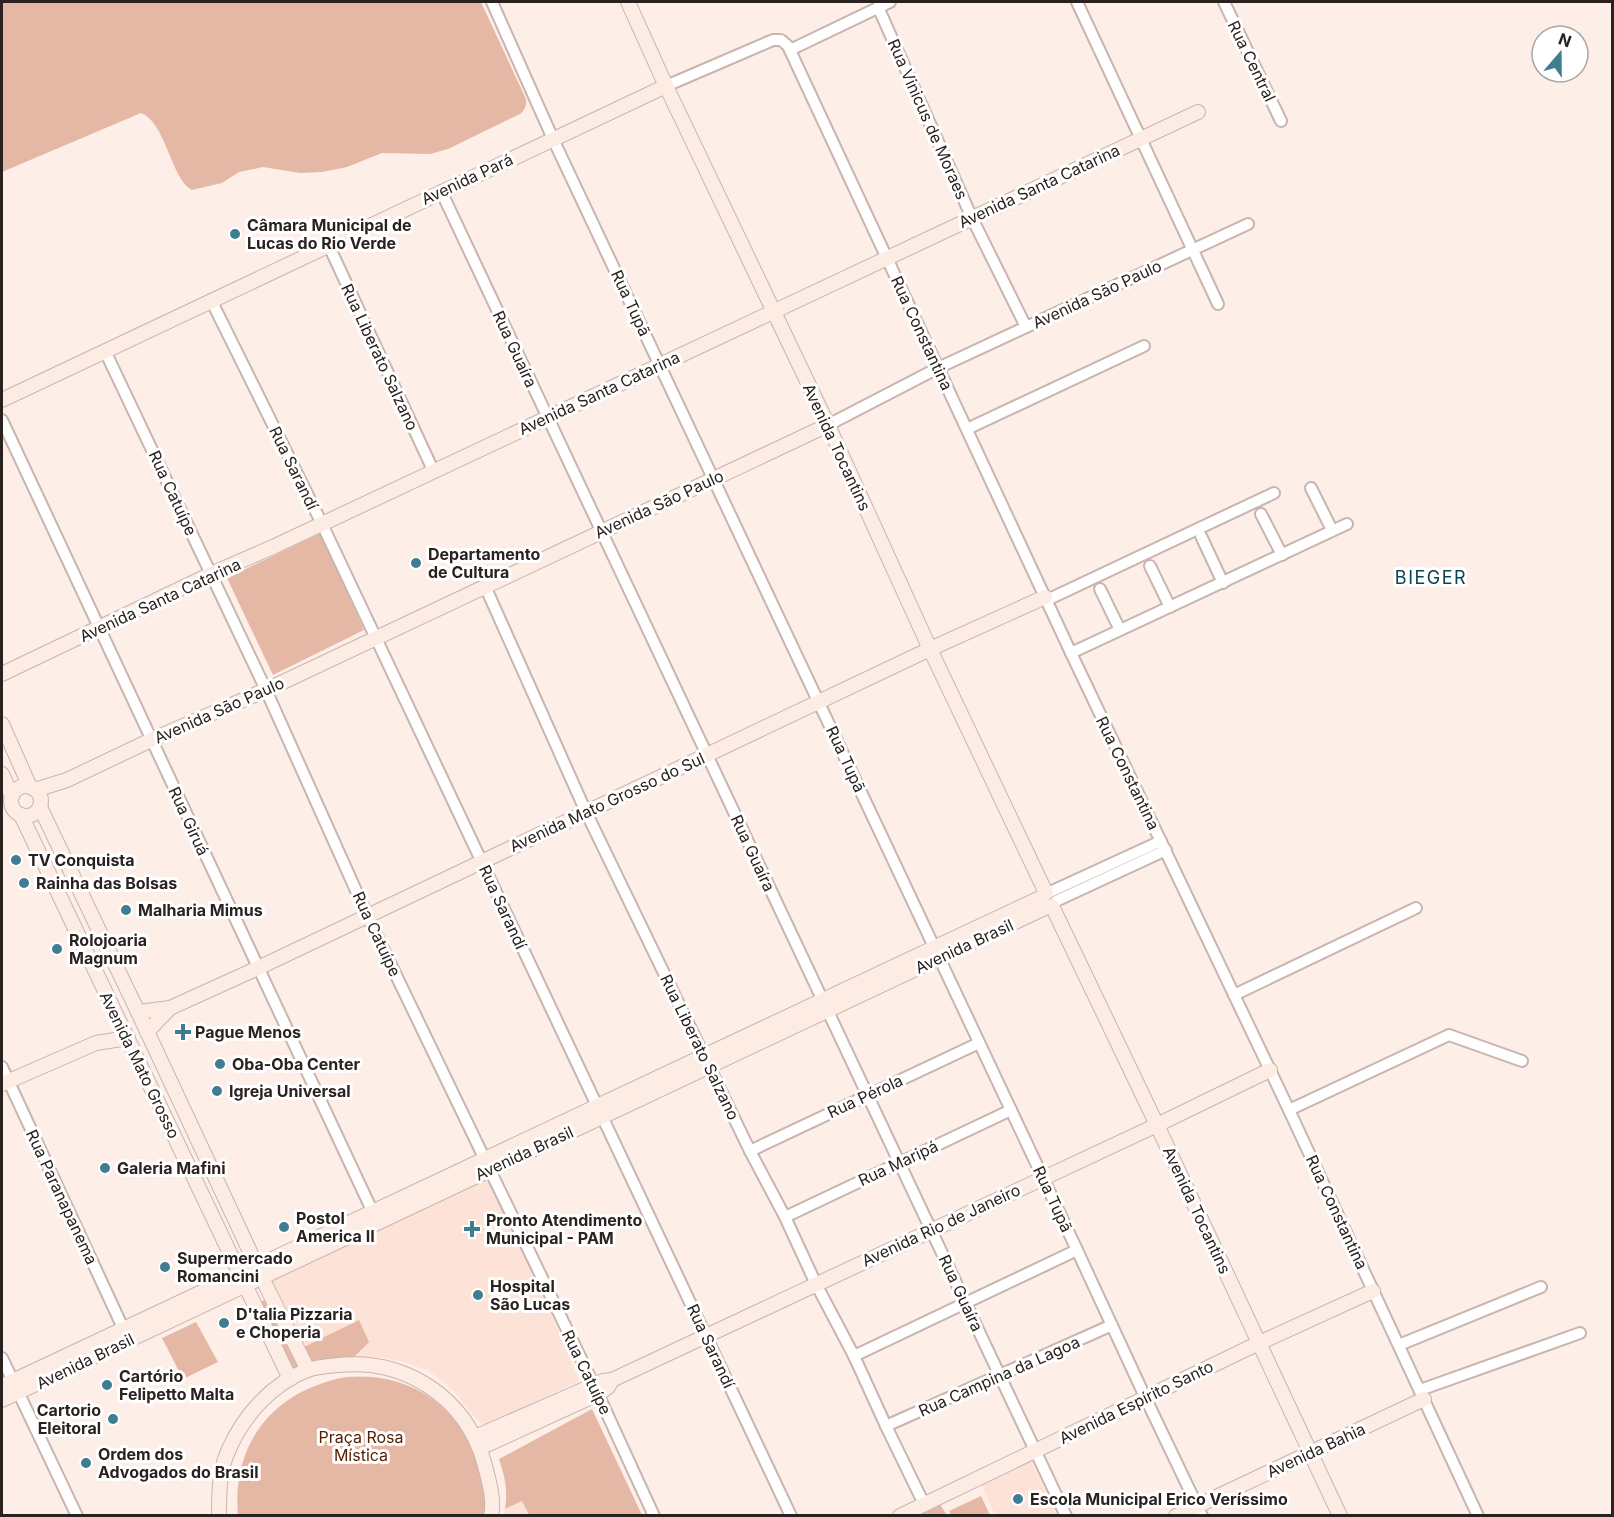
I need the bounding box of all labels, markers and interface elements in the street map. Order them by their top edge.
street label: Rua Central [1224,17,1280,105]
north arrow [1530,24,1590,84]
text: N [1556,28,1574,51]
street label: Rua Vinicus de Moraes [884,36,972,202]
street label: Avenida Santa Catarina [955,140,1123,232]
street label: Avenida Pará [418,149,516,209]
place label: Câmara Municipal de Lucas do Rio Verde [247,215,412,253]
marker: Câmara Municipal de Lucas do Rio Verde [228,227,242,241]
street label: Avenida São Paulo [1029,255,1165,333]
street label: Rua Tupã [607,267,655,339]
street label: Rua Constantina [887,273,957,393]
street label: Rua Liberato Salzano [337,281,423,433]
street label: Rua Guaíra [489,307,541,391]
street label: Avenida Santa Catarina [515,347,683,439]
street label: Avenida Tocantins [799,380,875,514]
street label: Rua Sarandí [265,423,323,513]
street label: Rua Catuípe [145,447,201,539]
street label: Avenida São Paulo [591,465,727,543]
place label: Departamento de Cultura [428,544,540,582]
street label: Avenida Santa Catarina [76,554,244,646]
marker: Departamento de Cultura [409,556,423,570]
district label: BIEGER [1395,567,1467,588]
street label: Avenida São Paulo [151,672,287,748]
street label: Rua Constantina [1092,713,1164,833]
street label: Rua Tupã [822,723,870,795]
street label: Avenida Mato Grosso do Sul [506,748,708,856]
street label: Rua Giruá [164,783,214,859]
street label: Rua Guaíra [727,811,779,895]
place label: TV Conquista [28,850,135,870]
marker: TV Conquista [9,853,23,867]
street label: Rua Sarandí [475,862,531,952]
place label: Rainha das Bolsas [36,873,177,893]
marker: Rainha das Bolsas [17,876,31,890]
street label: Rua Catuípe [349,888,405,980]
place label: Malharia Mimus [138,900,263,920]
marker: Malharia Mimus [119,903,133,917]
street label: Avenida Brasil [912,914,1016,978]
place label: Rolojoaria Magnum [69,930,147,968]
marker: Rolojoaria Magnum [50,942,64,956]
street label: Rua Liberato Salzano [656,971,744,1123]
street label: Avenida Mato Grosso [96,988,184,1142]
place label: Pague Menos [195,1022,301,1042]
marker: Pague Menos [176,1025,190,1039]
place label: Oba-Oba Center [232,1054,361,1074]
marker: Oba-Oba Center [213,1057,227,1071]
street label: Rua Pérola [824,1070,906,1122]
place label: Igreja Universal [229,1081,351,1101]
marker: Igreja Universal [210,1084,224,1098]
street label: Avenida Brasil [472,1121,576,1185]
street label: Rua Paranapanema [22,1126,102,1268]
street label: Rua Maripá [855,1136,941,1190]
street label: Avenida Tocantins [1159,1143,1235,1277]
street label: Rua Constantina [1302,1152,1372,1272]
place label: Galeria Mafini [117,1158,226,1178]
marker: Galeria Mafini [98,1161,112,1175]
street label: Rua Tupã [1029,1163,1077,1235]
street label: Avenida Rio de Janeiro [859,1179,1023,1271]
place label: Postol America II [296,1208,375,1246]
place label: Pronto Atendimento Municipal - PAM [486,1210,642,1248]
marker: Postol America II [277,1220,291,1234]
marker: Pronto Atendimento Municipal - PAM [463,1220,481,1238]
place label: Supermercado Romancini [177,1248,293,1286]
street label: Rua Guaíra [935,1251,987,1335]
marker: Supermercado Romancini [158,1260,172,1274]
place label: Hospital São Lucas [490,1276,570,1314]
marker: Hospital São Lucas [471,1288,485,1302]
street label: Rua Sarandí [683,1301,739,1391]
place label: D'talia Pizzaria e Choperia [236,1304,353,1342]
marker: D'talia Pizzaria e Choperia [217,1316,231,1330]
street label: Rua Catuípe [558,1326,616,1418]
street label: Avenida Brasil [33,1329,137,1393]
street label: Rua Campina da Lagoa [915,1331,1083,1421]
street label: Avenida Espírito Santo [1056,1356,1216,1448]
place label: Cartório Felipetto Malta [119,1366,234,1404]
marker: Cartório Felipetto Malta [100,1378,114,1392]
place label: Cartorio Eleitoral [37,1400,101,1438]
marker: Cartorio Eleitoral [106,1412,120,1426]
street label: Avenida Bahia [1264,1418,1368,1482]
park label: Praça Rosa Mística [318,1427,404,1465]
place label: Ordem dos Advogados do Brasil [98,1444,258,1482]
marker: Ordem dos Advogados do Brasil [79,1456,93,1470]
place label: Escola Municipal Erico Veríssimo [1030,1489,1288,1509]
marker: Escola Municipal Erico Veríssimo [1011,1492,1025,1506]

